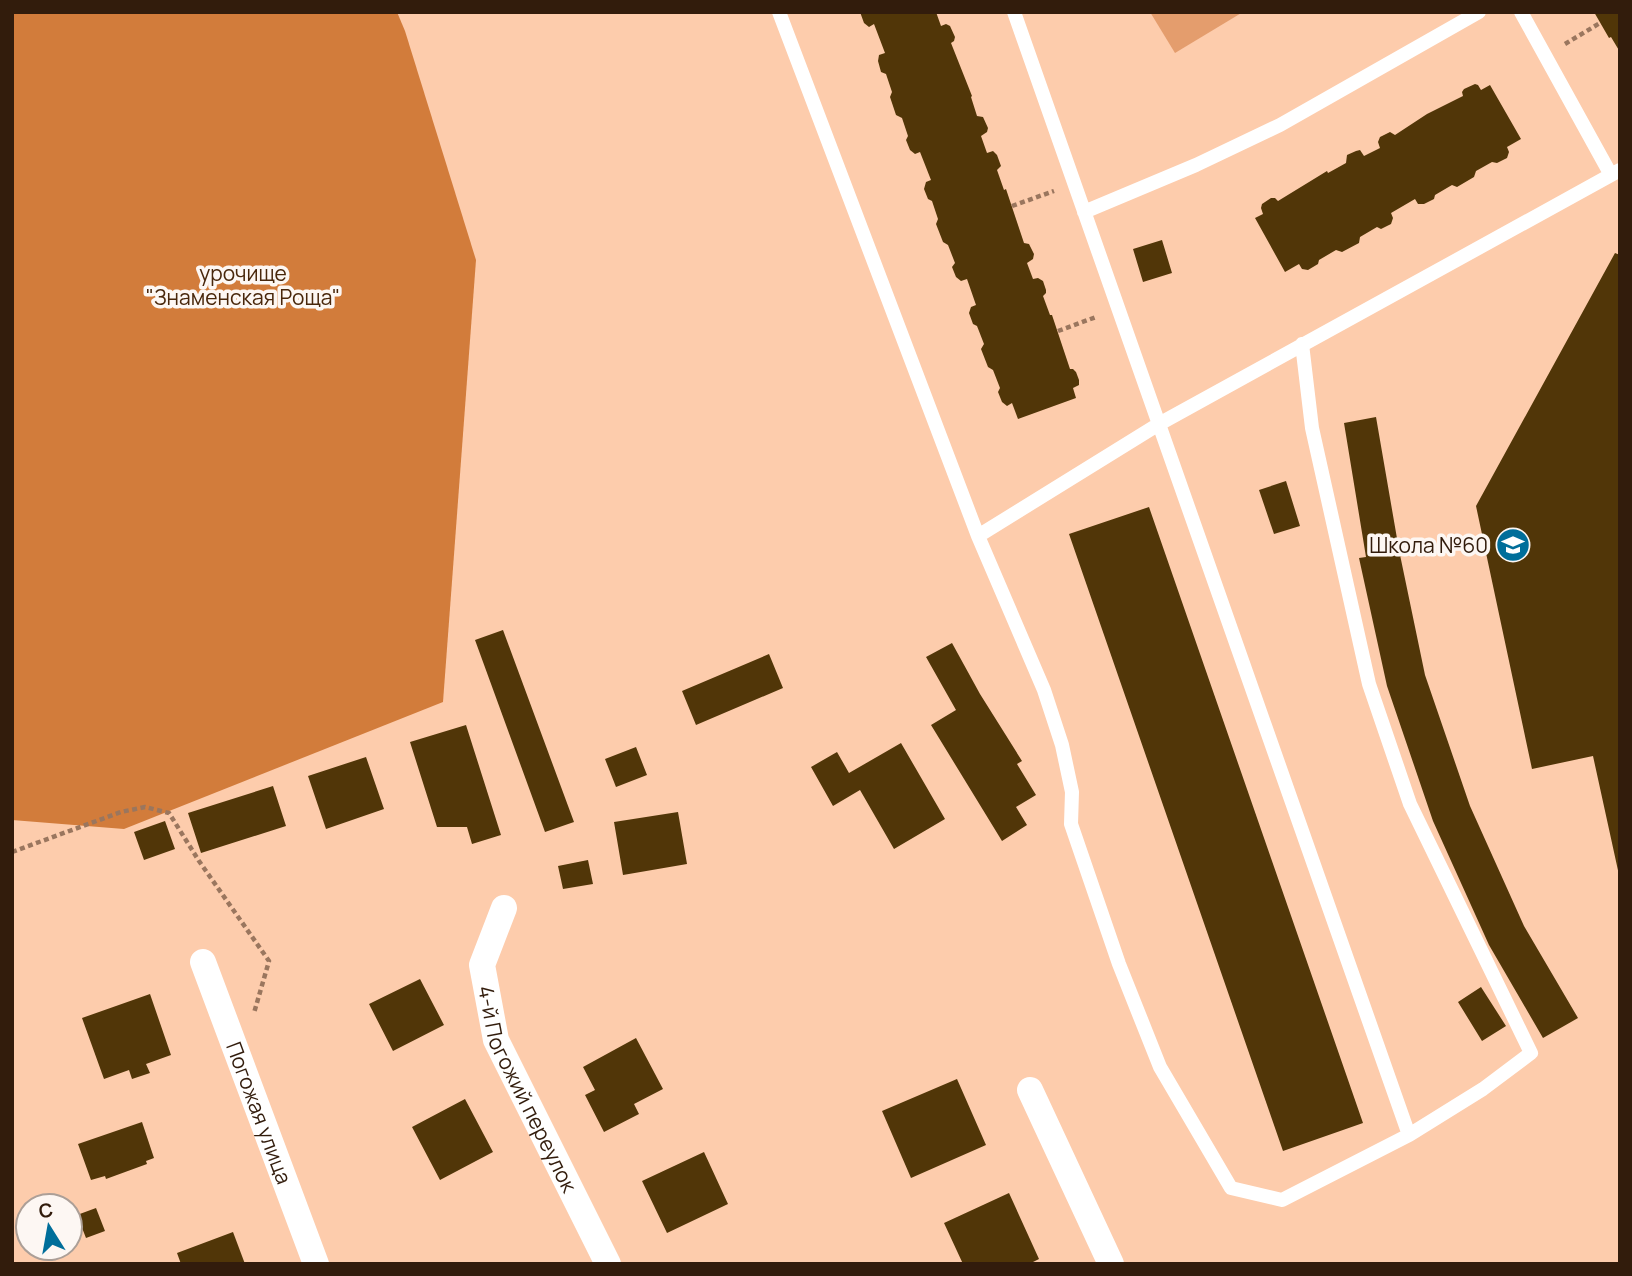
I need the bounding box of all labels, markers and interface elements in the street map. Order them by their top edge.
park label: урочище "Знаменская Роща" [146,259,340,311]
school or university icon: Школа №60 [1494,526,1532,564]
place label: Школа №60 [1369,531,1488,559]
street label: 4-й Погожий переулок [472,983,584,1197]
street label: Погожая улица [220,1038,299,1188]
north arrow [14,1192,84,1262]
text: С [36,1196,55,1224]

